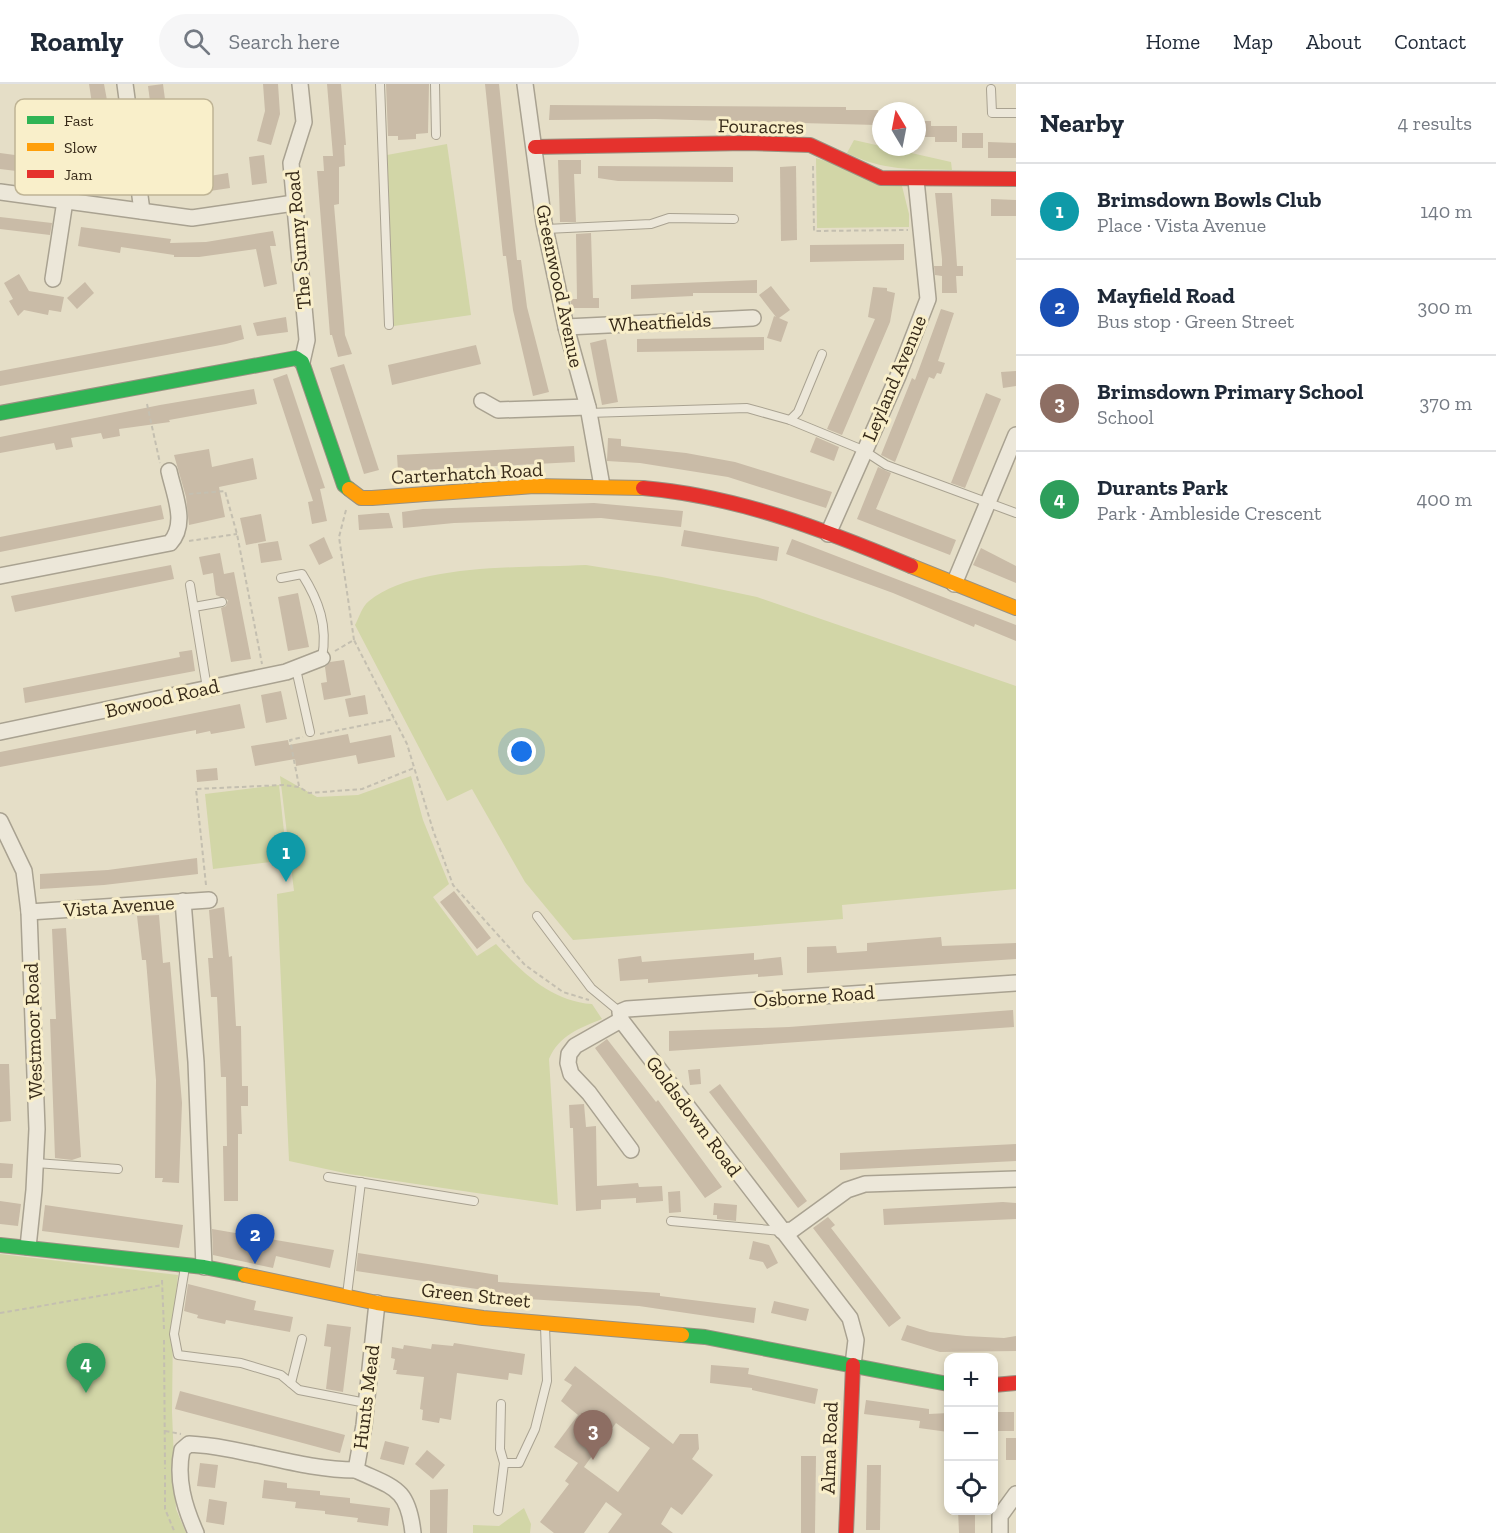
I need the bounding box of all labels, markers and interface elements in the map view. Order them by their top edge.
search box [159,14,579,68]
text: Roamly [30,25,123,58]
icon: search [180,25,213,58]
text: Search here [228,28,340,55]
text: Home [1146,29,1200,54]
text: Map [1233,29,1273,54]
text: About [1306,29,1361,54]
text: Contact [1394,29,1466,54]
legend [15,99,213,195]
north arrow [872,102,926,156]
text: Nearby [1040,107,1124,139]
text: Fast [64,111,93,130]
text: 4 results [1397,111,1472,135]
street label: Fouracres [718,113,804,139]
text: Slow [64,138,98,157]
text: Jam [64,165,93,184]
street label: The Sunny Road [280,170,316,310]
text: Brimsdown Bowls Club [1097,186,1321,213]
text: 1 [1055,199,1064,223]
text: 140 m [1420,199,1472,223]
street label: Greenwood Avenue [531,202,589,370]
text: Place · Vista Avenue [1097,213,1266,237]
text: Mayfield Road [1097,282,1235,309]
text: 2 [1054,295,1065,319]
text: 300 m [1417,295,1472,319]
street label: Wheatfields [608,307,712,337]
text: Bus stop · Green Street [1097,309,1294,333]
street label: Leyland Avenue [857,311,931,445]
text: Brimsdown Primary School [1097,378,1363,405]
text: 3 [1054,391,1065,415]
text: 370 m [1419,391,1472,415]
text: School [1097,405,1154,429]
street label: Carterhatch Road [390,457,544,489]
text: Durants Park [1097,474,1228,501]
text: 4 [1054,487,1065,511]
text: 400 m [1416,487,1472,511]
text: Park · Ambleside Crescent [1097,501,1321,525]
street label: Bowood Road [103,673,221,723]
your location [507,737,536,766]
pin: 1 [266,832,306,882]
street label: Vista Avenue [62,890,175,922]
street label: Westmoor Road [19,962,47,1100]
street label: Osborne Road [753,980,875,1012]
street label: Goldsdown Road [641,1051,747,1181]
pin: 2 [236,1214,274,1264]
street label: Green Street [420,1277,532,1313]
street label: Hunts Mead [348,1343,384,1451]
pin: 4 [66,1344,106,1393]
map controls [944,1353,998,1515]
button: + [944,1353,998,1407]
street label: Alma Road [815,1401,843,1495]
button: − [944,1407,998,1461]
pin: 3 [574,1410,612,1460]
button: locate [944,1461,998,1515]

